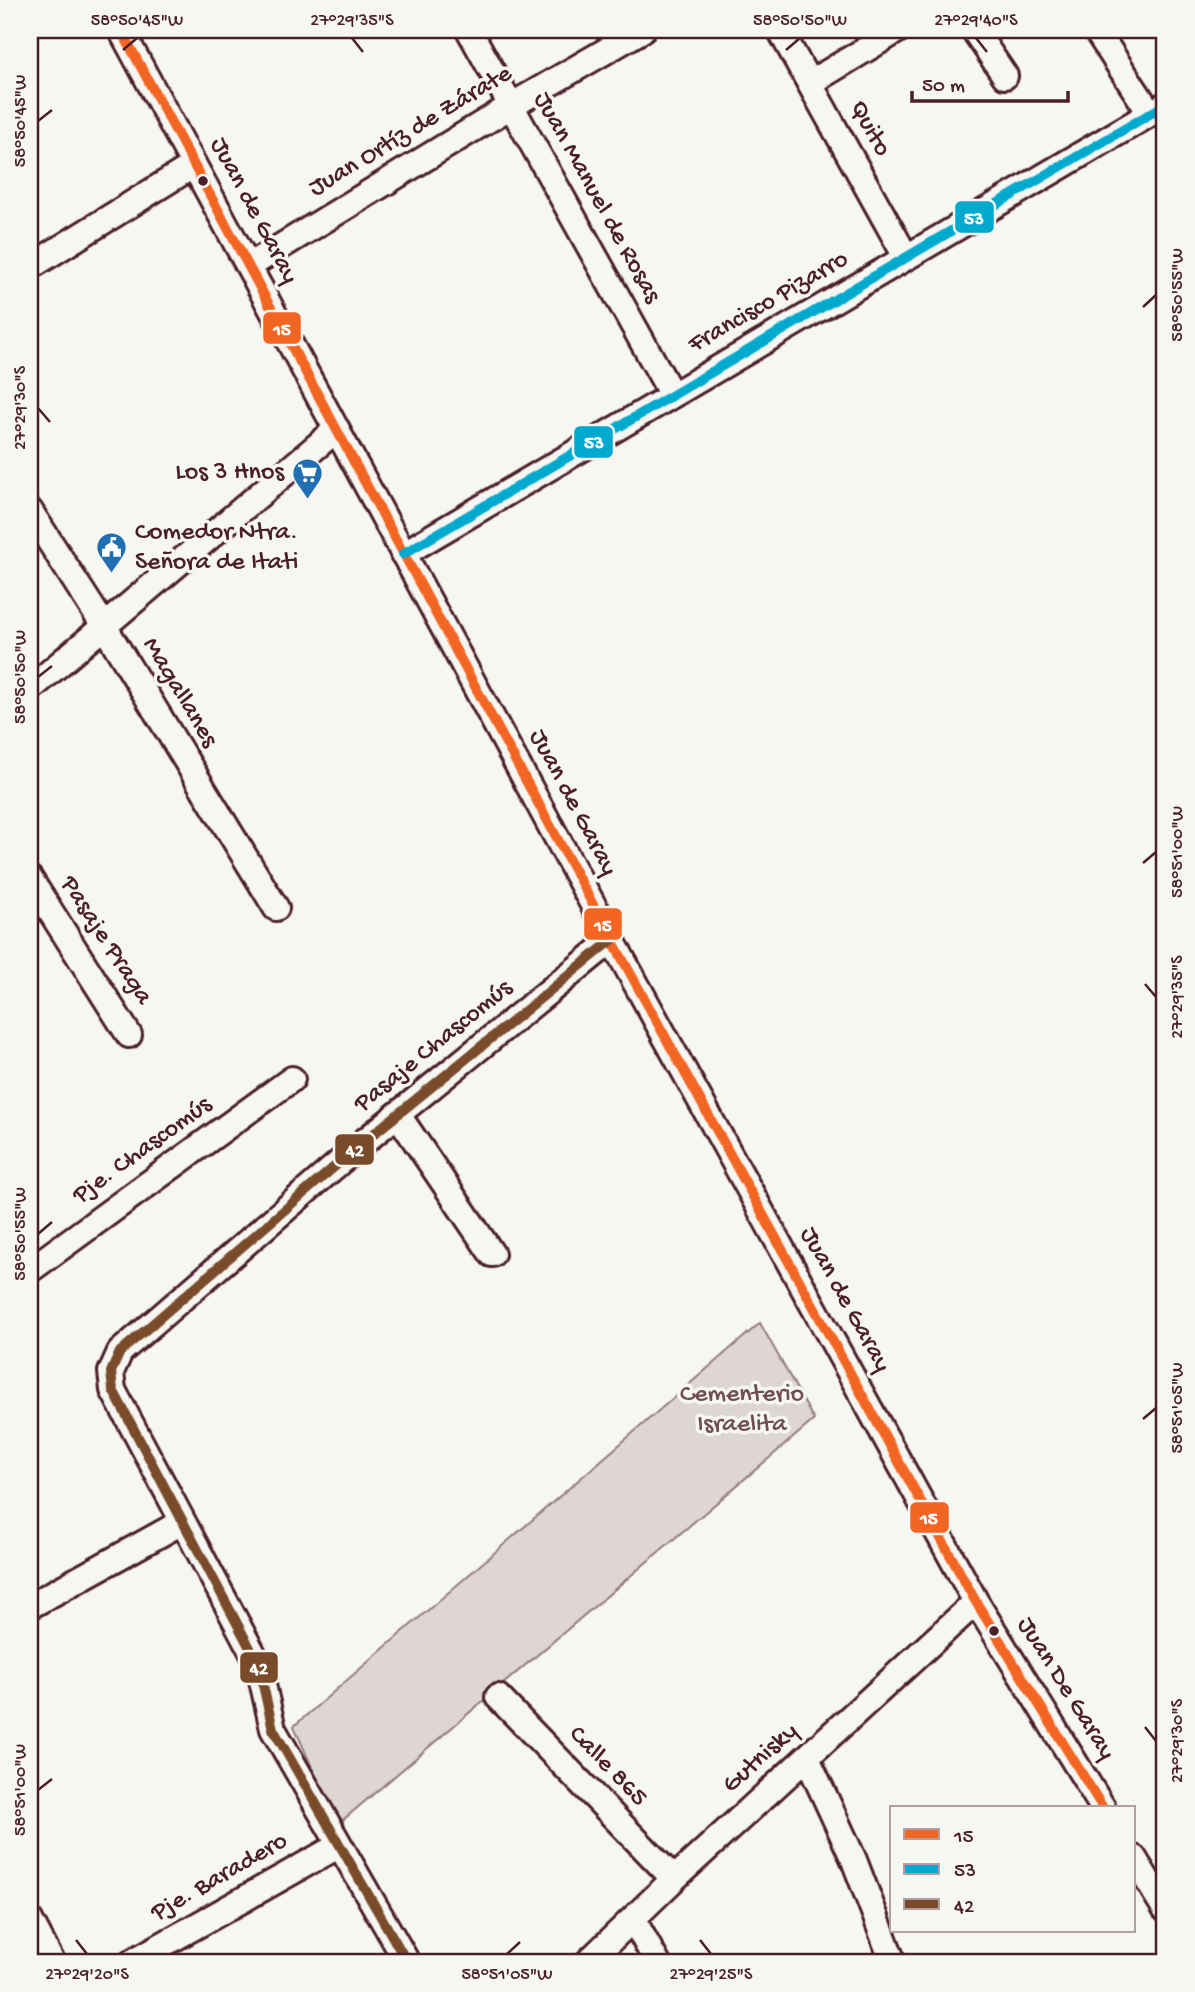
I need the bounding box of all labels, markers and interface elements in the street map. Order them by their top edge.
text: 58°50'45"W [91,11,183,32]
text: 27°29'35"S [310,11,394,32]
text: 58°50'50"W [753,11,847,32]
text: 27°29'40"S [934,11,1018,32]
street label: Juan Ortíz de Zárate [304,59,519,205]
scale bar [912,60,1067,104]
text: 58°50'45"W [11,75,32,167]
text: 50 m [922,75,965,100]
street label: Juan Manuel de Rosas [525,87,668,310]
street label: Quito [841,95,897,163]
street label: Juan de Garay [202,133,305,290]
unlabelled marker [196,174,210,188]
line badge: 53 [954,200,995,234]
text: 53 [964,209,984,232]
street label: Francisco Pizarro [683,245,855,362]
text: 58°50'55"W [1168,248,1189,342]
line badge: 15 [262,311,302,345]
text: 15 [272,320,291,343]
text: 27°29'30"S [11,365,32,450]
line badge: 53 [573,425,614,459]
text: 53 [584,433,604,456]
supermarket icon: Los 3 Hnos [290,456,324,500]
place label: Los 3 Hnos [175,458,285,489]
place label: Comedor Ntra. Señora de Itati [135,518,298,579]
public building icon: Comedor Ntra. Señora de Itati [95,531,129,575]
text: 58°50'50"W [11,630,32,724]
street label: Magallanes [134,632,225,755]
street label: Juan de Garay [521,725,624,882]
text: 58°51'00"W [1168,806,1189,898]
street label: Pasaje Praga [51,870,159,1012]
line badge: 15 [583,907,623,941]
text: 15 [593,916,612,939]
text: 27°29'35"S [1168,955,1189,1039]
street label: Pasaje Chascomús [348,973,520,1121]
street label: Pje. Chascomús [67,1089,220,1212]
line badge: 42 [334,1133,375,1166]
text: 42 [345,1141,365,1164]
text: 58°50'55"W [11,1187,32,1281]
street label: Juan de Garay [791,1222,897,1378]
text: 58°51'05"W [1168,1362,1189,1454]
park label: Cementerio Israelita [680,1380,804,1441]
line badge: 15 [909,1501,950,1534]
text: 15 [919,1509,938,1532]
street label: Juan De Garay [1009,1612,1121,1766]
unlabelled marker [987,1624,1001,1638]
line badge: 42 [239,1651,279,1684]
text: 42 [249,1659,269,1682]
text: 27°29'30"S [1168,1698,1189,1783]
street label: Gutnisky [717,1717,805,1801]
street label: Calle 865 [561,1720,653,1814]
text: 58°51'00"W [11,1744,32,1836]
legend [890,1806,1136,1932]
street label: Pje. Baradero [145,1826,294,1930]
text: 15 [953,1826,974,1851]
text: 53 [954,1860,976,1885]
text: 42 [954,1896,974,1921]
text: 27°29'20"S [45,1965,129,1986]
text: 58°51'05"W [461,1965,553,1986]
text: 27°29'25"S [670,1965,753,1986]

